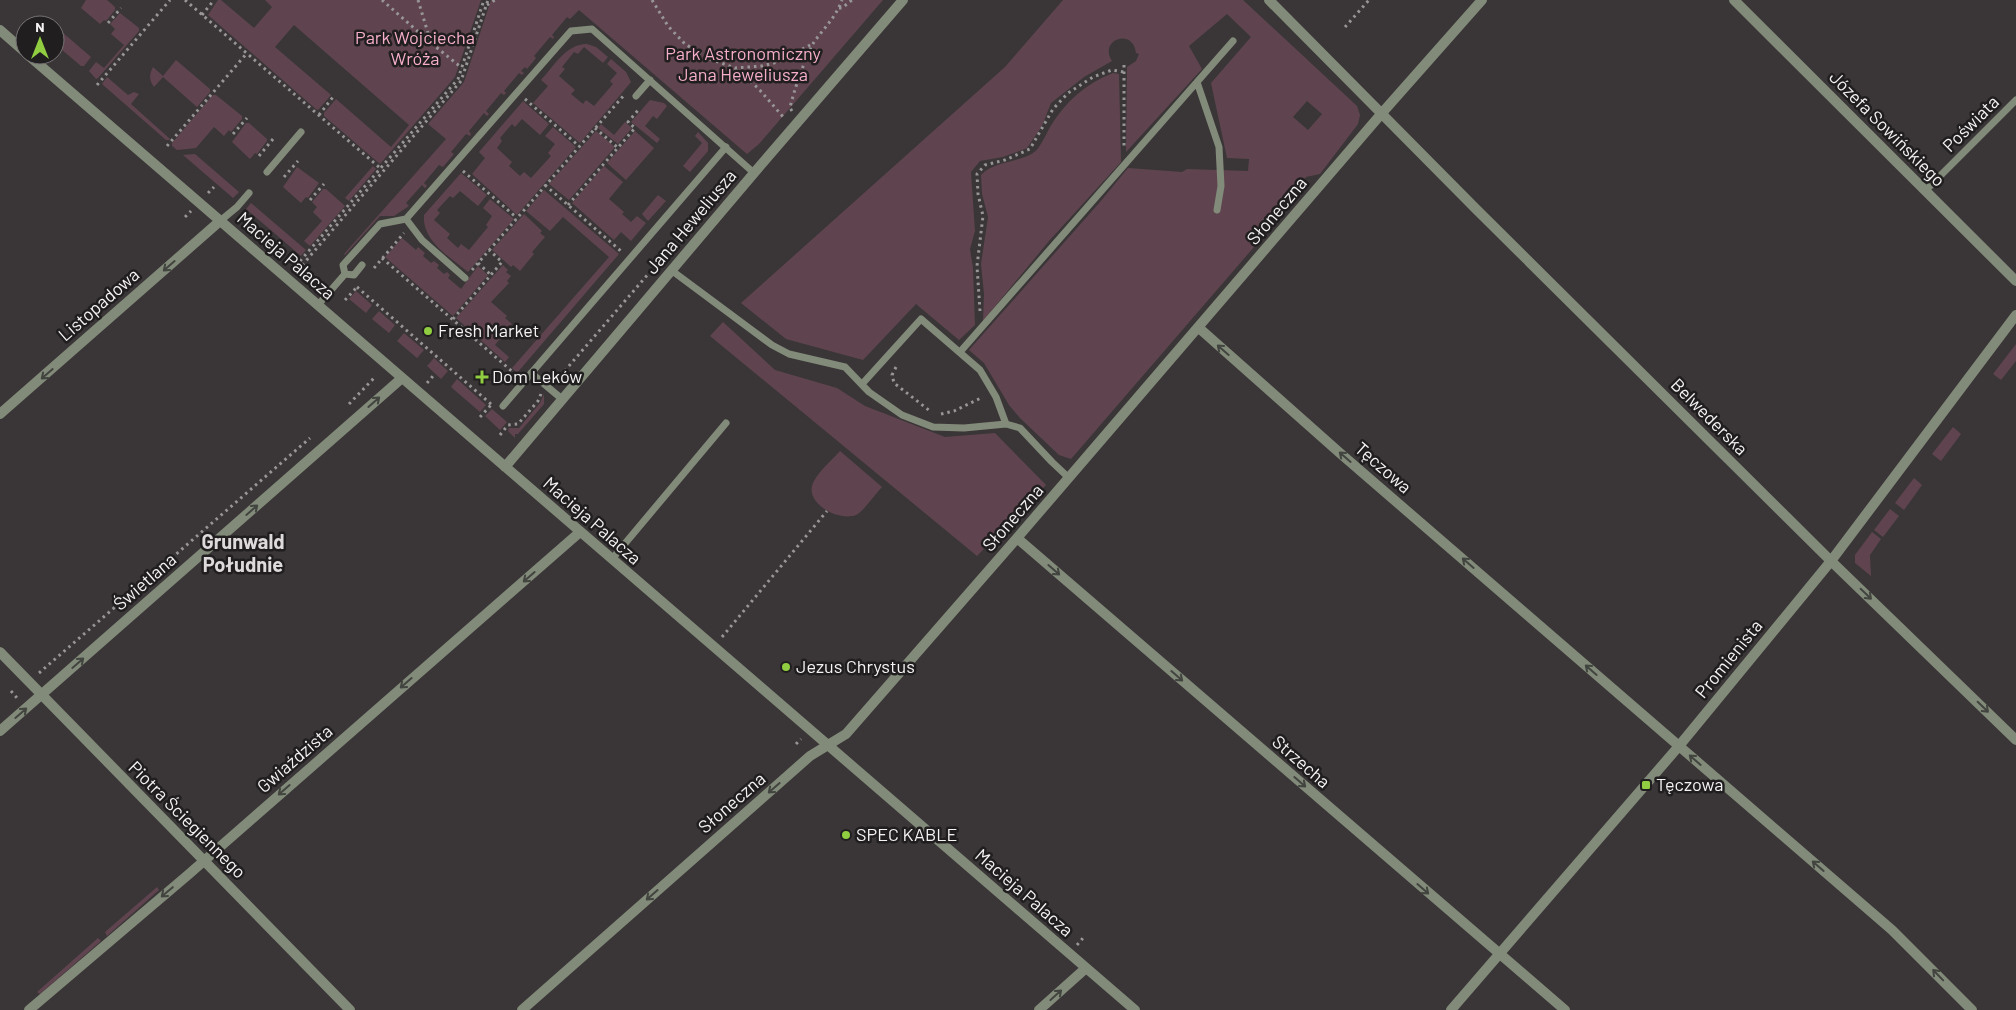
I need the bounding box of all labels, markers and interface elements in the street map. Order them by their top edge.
north arrow [15,15,65,65]
text: N [35,18,45,35]
park label: Park Wojciecha Wróża [355,26,475,69]
park label: Park Astronomiczny Jana Heweliusza [665,42,821,85]
street label: Józefa Sowińskiego [1825,66,1950,191]
street label: Poświata [1938,91,2003,156]
street label: Jana Heweliusza [640,165,740,278]
street label: Słoneczna [1241,172,1311,249]
street label: Macieja Palacza [233,207,340,304]
one-way arrow [162,261,175,272]
street label: Listopadowa [53,263,143,345]
place label: Fresh Market [438,319,539,341]
marker: Fresh Market [422,325,434,337]
one-way arrow [1217,344,1230,356]
place label: Dom Leków [492,365,582,387]
one-way arrow [40,368,53,379]
marker: Dom Leków [476,371,488,383]
street label: Belwederska [1667,373,1753,459]
one-way arrow [368,396,381,408]
street label: Tęczowa [1351,437,1416,498]
one-way arrow [1339,452,1352,463]
street label: Macieja Palacza [539,472,646,569]
street label: Słoneczna [977,479,1047,555]
one-way arrow [246,504,259,515]
district label: Grunwald Południe [201,529,285,576]
street label: Świetlana [108,548,180,615]
one-way arrow [1462,558,1475,569]
one-way arrow [1048,564,1061,576]
one-way arrow [522,571,535,582]
one-way arrow [1860,588,1872,601]
street label: Promienista [1690,615,1767,702]
place label: Jezus Chrystus [796,655,915,677]
one-way arrow [71,657,84,669]
marker: Jezus Chrystus [780,661,792,673]
one-way arrow [1585,664,1598,675]
one-way arrow [1171,670,1184,682]
one-way arrow [400,678,413,689]
one-way arrow [1976,701,1988,713]
one-way arrow [14,708,27,719]
street label: Gwiaździsta [252,720,337,797]
street label: Strzecha [1268,730,1335,792]
one-way arrow [1688,754,1701,765]
street label: Piotra Ściegiennego [124,756,251,883]
street label: Słoneczna [693,767,769,837]
place label: Tęczowa [1656,773,1723,795]
one-way arrow [1294,777,1307,788]
marker: Tęczowa [1640,779,1652,791]
one-way arrow [767,782,780,794]
one-way arrow [278,785,291,796]
place label: SPEC KABLE [856,823,957,845]
marker: SPEC KABLE [840,829,852,841]
street label: Macieja Palacza [971,844,1078,941]
one-way arrow [1811,860,1824,872]
one-way arrow [1417,883,1430,894]
one-way arrow [161,886,174,897]
one-way arrow [645,890,658,901]
one-way arrow [1932,969,1944,981]
one-way arrow [1050,989,1063,1000]

